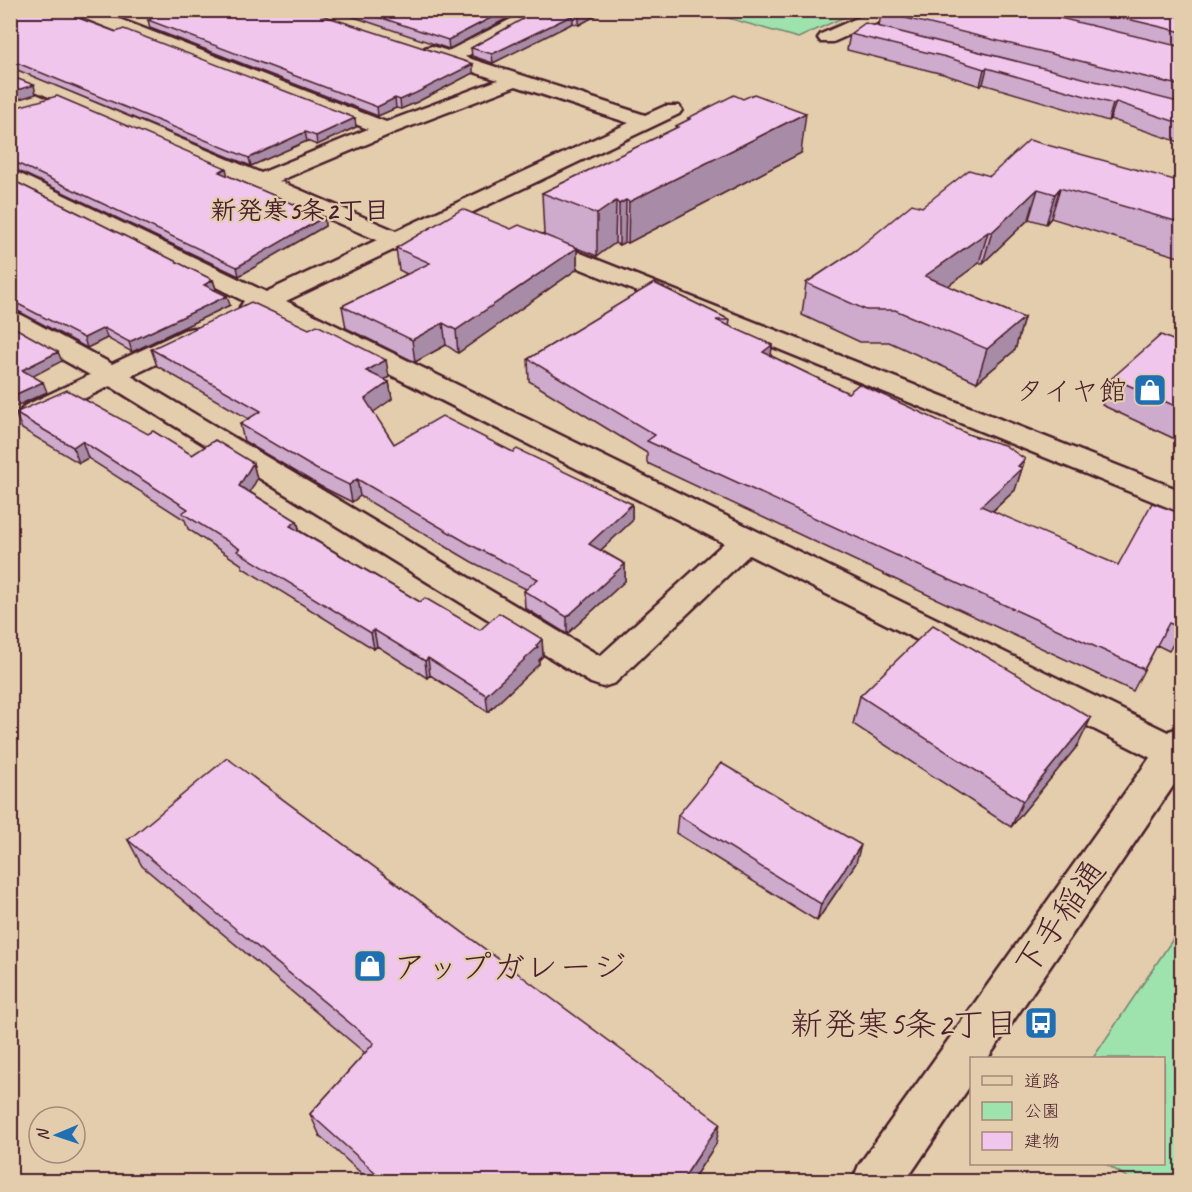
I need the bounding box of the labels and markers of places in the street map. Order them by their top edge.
shop icon: タイヤ館 [1132,372,1168,408]
place label: タイヤ館 [1016,373,1127,408]
place label: アップガレージ [393,946,626,988]
shop icon: アップガレージ [352,948,388,984]
place label: 新発寒5条2丁目 [790,1003,1018,1045]
bus stop icon: 新発寒5条2丁目 [1023,1005,1059,1041]

